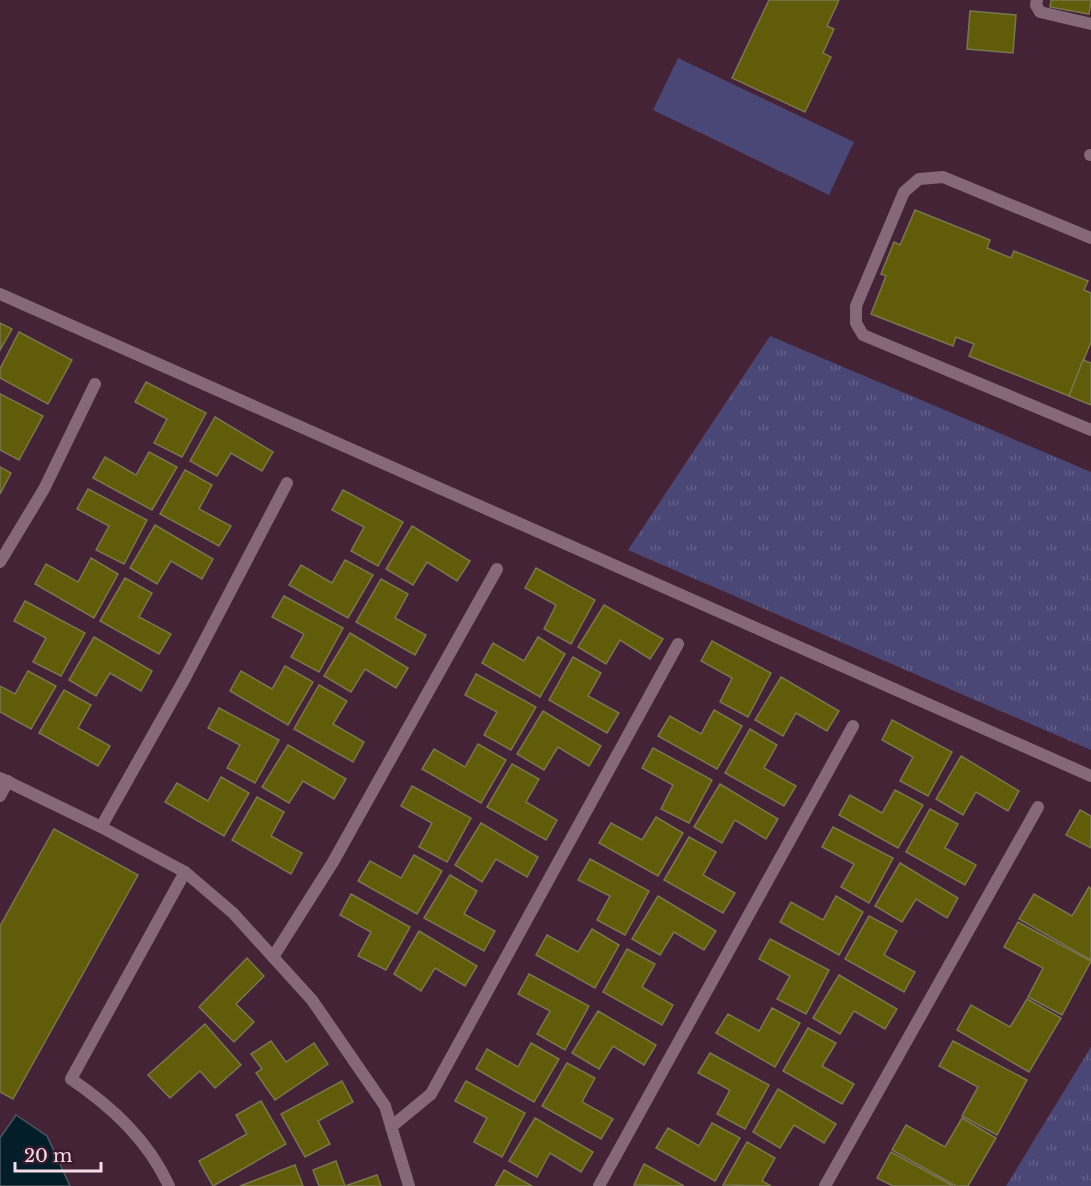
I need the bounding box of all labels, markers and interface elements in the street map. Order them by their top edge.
scale bar [15,1135,100,1173]
text: 20 m [24,1145,72,1167]

